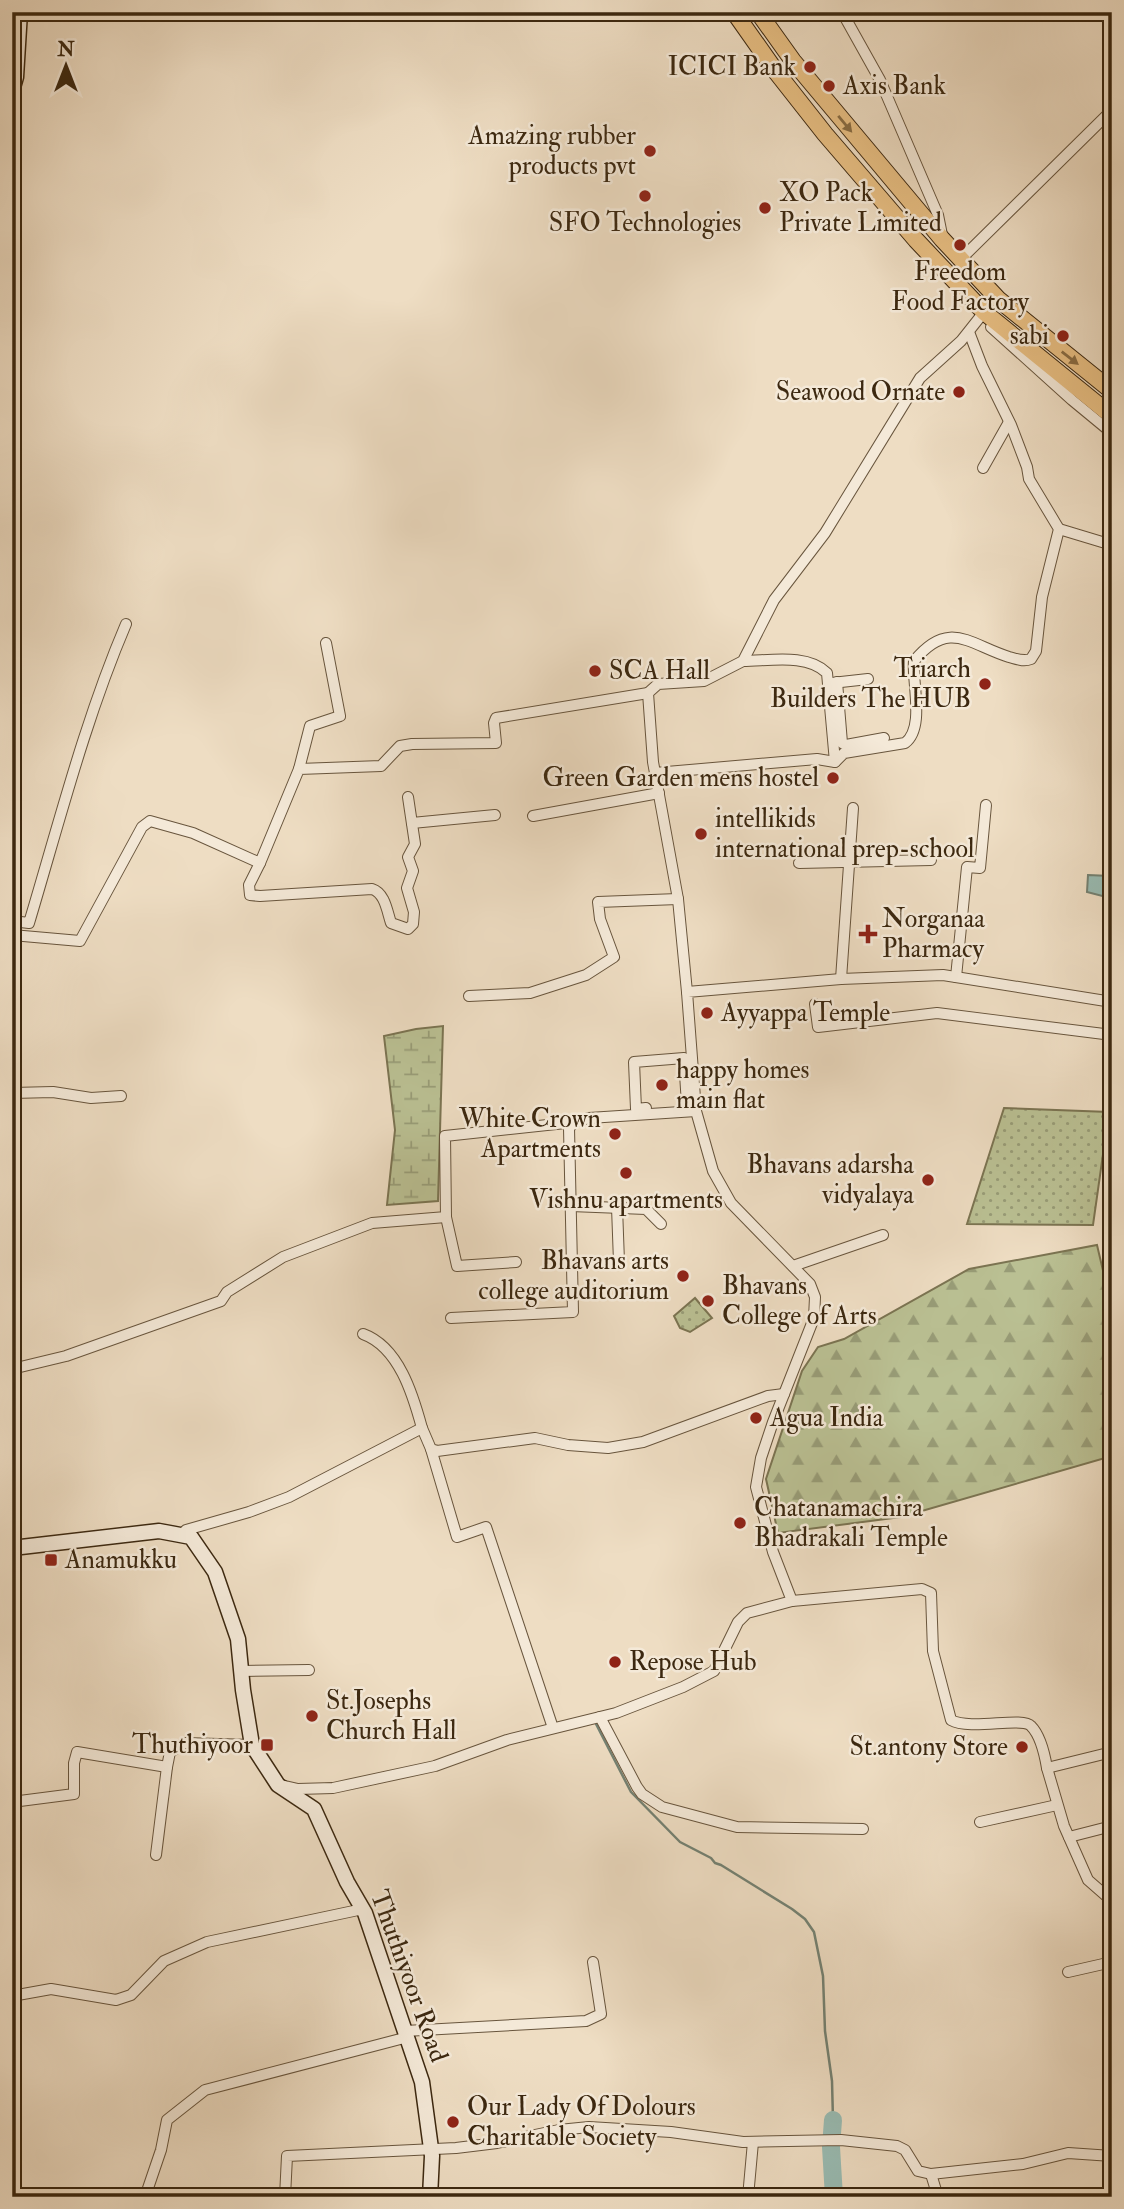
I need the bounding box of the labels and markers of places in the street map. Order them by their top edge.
place label: ICICI Bank [668,51,797,83]
marker: ICICI Bank [802,59,818,75]
place label: Axis Bank [842,70,946,102]
marker: Axis Bank [821,78,837,94]
place label: Amazing rubber products pvt [467,120,636,183]
marker: Amazing rubber products pvt [642,143,658,159]
place label: XO Pack Private Limited [779,177,942,239]
marker: SFO Technologies [637,188,653,204]
marker: XO Pack Private Limited [757,200,773,216]
place label: SFO Technologies [549,207,741,239]
marker: Freedom Food Factory [952,237,968,253]
place label: Freedom Food Factory [891,256,1029,318]
place label: sabi [1010,320,1049,352]
marker: sabi [1055,328,1071,344]
place label: Seawood Ornate [776,376,945,408]
marker: Seawood Ornate [951,384,967,400]
place label: Triarch Builders The HUB [770,653,971,715]
place label: SCA Hall [609,655,710,687]
marker: SCA Hall [587,663,603,679]
marker: Triarch Builders The HUB [977,676,993,692]
place label: Green Garden mens hostel [543,762,819,794]
marker: Green Garden mens hostel [825,770,841,786]
place label: intellikids international prep-school [715,803,975,866]
marker: intellikids international prep-school [693,826,709,842]
place label: Norganaa Pharmacy [882,903,985,965]
marker: Norganaa Pharmacy [860,926,876,942]
place label: Ayyappa Temple [720,997,890,1030]
marker: Ayyappa Temple [699,1005,715,1021]
place label: happy homes main flat [676,1054,810,1116]
marker: happy homes main flat [654,1077,670,1093]
place label: White Crown Apartments [458,1103,601,1166]
marker: White Crown Apartments [607,1126,623,1142]
place label: Bhavans adarsha vidyalaya [747,1149,914,1211]
marker: Vishnu apartments [618,1165,634,1181]
marker: Bhavans adarsha vidyalaya [920,1172,936,1188]
place label: Vishnu apartments [529,1184,723,1217]
place label: Bhavans arts college auditorium [478,1245,669,1307]
marker: Bhavans arts college auditorium [675,1268,691,1284]
place label: Bhavans College of Arts [722,1270,877,1332]
marker: Bhavans College of Arts [700,1293,716,1309]
place label: Agua India [769,1402,884,1434]
marker: Agua India [748,1410,764,1426]
place label: Chatanamachira Bhadrakali Temple [754,1492,948,1555]
marker: Chatanamachira Bhadrakali Temple [732,1515,748,1531]
place label: Anamukku [64,1544,177,1576]
marker: Anamukku [43,1552,59,1568]
place label: Repose Hub [629,1646,756,1679]
marker: Repose Hub [607,1654,623,1670]
place label: St.Josephs Church Hall [326,1685,457,1747]
marker: St.Josephs Church Hall [304,1708,320,1724]
place label: Thuthiyoor [132,1729,253,1761]
place label: St.antony Store [849,1731,1008,1763]
marker: Thuthiyoor [259,1737,275,1753]
marker: St.antony Store [1014,1739,1030,1755]
place label: Our Lady Of Dolours Charitable Society [467,2091,696,2153]
marker: Our Lady Of Dolours Charitable Society [445,2114,461,2130]

